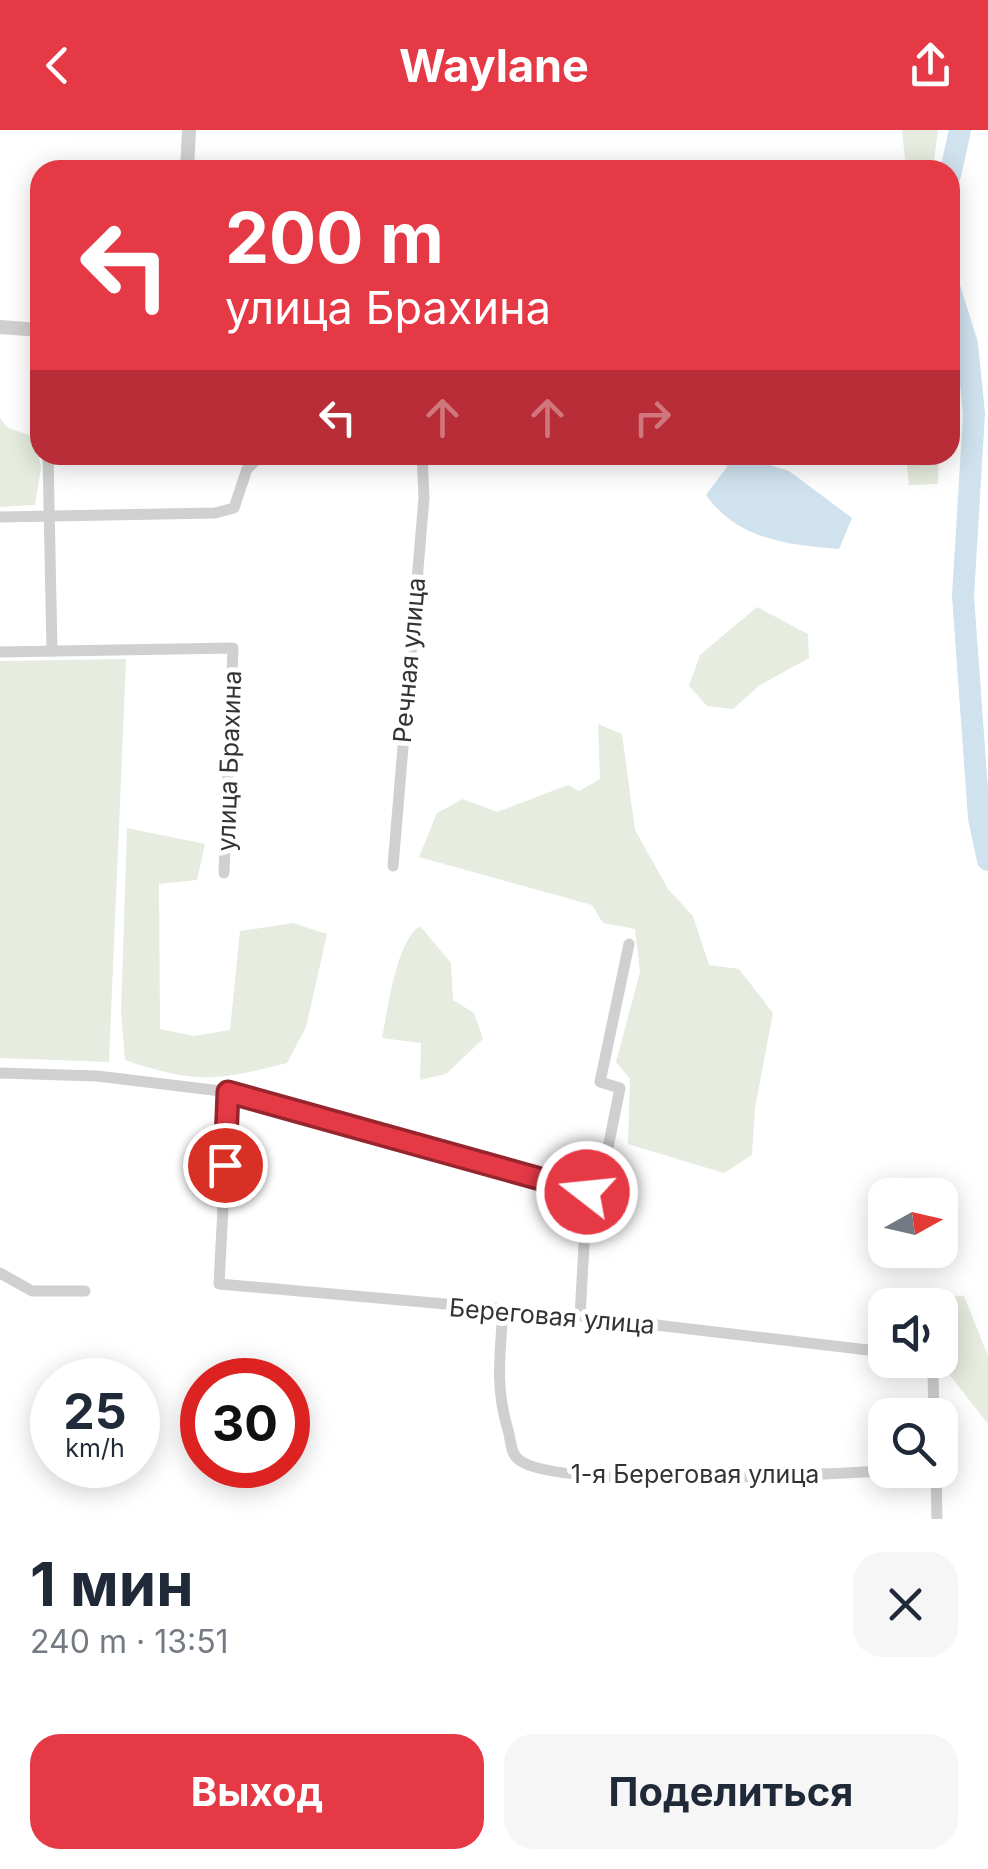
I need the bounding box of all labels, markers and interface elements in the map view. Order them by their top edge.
icon: back [30,38,85,93]
text: Waylane [399,38,589,93]
icon: share [903,38,958,93]
text: 200 m [225,195,444,280]
icon: left [60,200,190,330]
text: улица Брахина [225,280,551,335]
icon: left [310,390,365,445]
icon: ahead [415,390,470,445]
icon: ahead [520,390,575,445]
icon: right [625,390,680,445]
street label: Речная улица [387,576,431,744]
street label: улица Брахина [211,670,247,852]
pin [183,1123,268,1208]
icon: arrive [198,1138,253,1193]
position arrow [535,1140,639,1244]
north arrow [868,1178,958,1268]
map controls [868,1178,958,1488]
button: sound [868,1288,958,1378]
street label: Береговая улица [448,1292,656,1340]
speed limit sign: 30 [180,1358,310,1488]
text: 25 [63,1381,127,1441]
button: search [868,1398,958,1488]
text: km/h [65,1433,125,1463]
street label: 1-я Береговая улица [571,1459,819,1489]
text: 1 мин [30,1548,194,1620]
button: close [853,1552,958,1657]
text: 240 m · 13:51 [30,1622,229,1661]
button: Выход [30,1734,484,1849]
button: Поделиться [504,1734,958,1849]

